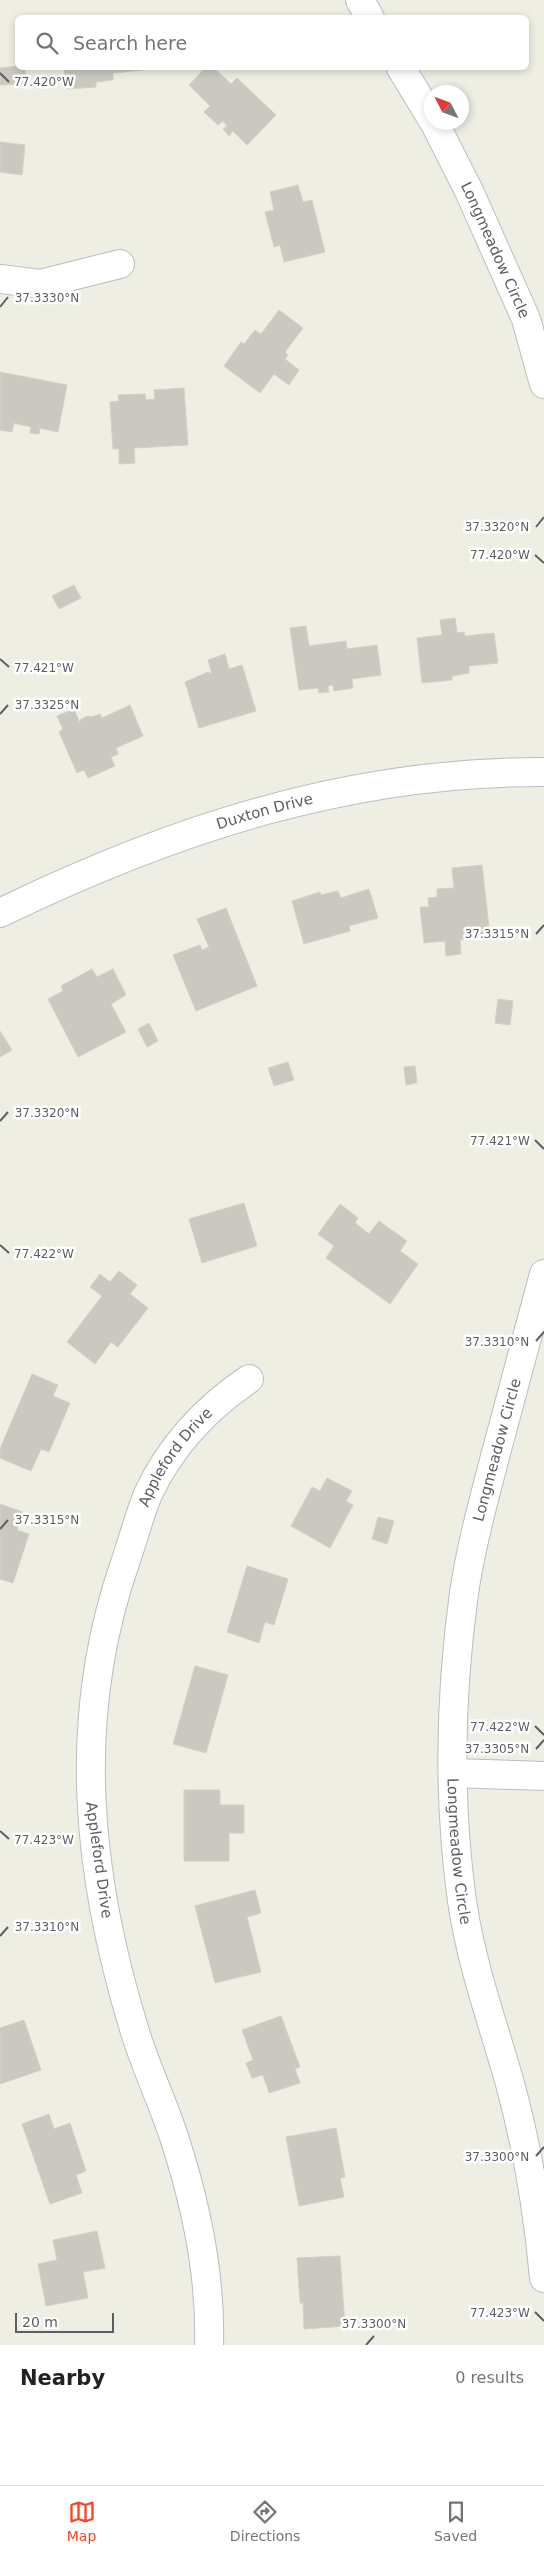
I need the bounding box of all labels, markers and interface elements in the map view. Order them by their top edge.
search box [15,15,529,70]
icon: search [33,29,61,57]
text: Search here [73,32,187,54]
text: 77.420°W [14,75,74,89]
north arrow [424,85,469,130]
street label: Longmeadow Circle [457,179,533,321]
text: 37.3330°N [15,291,79,305]
text: 37.3320°N [465,520,529,534]
text: 77.420°W [470,548,530,562]
text: 77.421°W [14,661,74,675]
text: 37.3325°N [15,698,79,712]
street label: Duxton Drive [214,790,315,833]
text: 37.3315°N [465,927,529,941]
text: 37.3320°N [15,1106,79,1120]
text: 77.421°W [470,1134,530,1148]
text: 77.422°W [14,1247,74,1261]
text: 37.3310°N [465,1335,529,1349]
street label: Longmeadow Circle [469,1377,525,1523]
street label: Appleford Drive [135,1404,216,1509]
text: 37.3315°N [15,1513,79,1527]
text: 77.422°W [470,1720,530,1734]
text: 37.3305°N [465,1742,529,1756]
street label: Longmeadow Circle [444,1778,475,1926]
street label: Appleford Drive [82,1801,116,1919]
text: 77.423°W [14,1833,74,1847]
text: 37.3310°N [15,1920,79,1934]
text: 37.3300°N [465,2150,529,2164]
text: 77.423°W [470,2306,530,2320]
scale bar [15,2310,114,2333]
text: 20 m [22,2314,58,2330]
text: 37.3300°N [342,2317,406,2331]
text: Nearby [20,2366,105,2390]
text: 0 results [455,2368,524,2387]
tab: Map [67,2498,96,2544]
tab: Directions [230,2498,300,2544]
tab: Saved [434,2498,477,2544]

